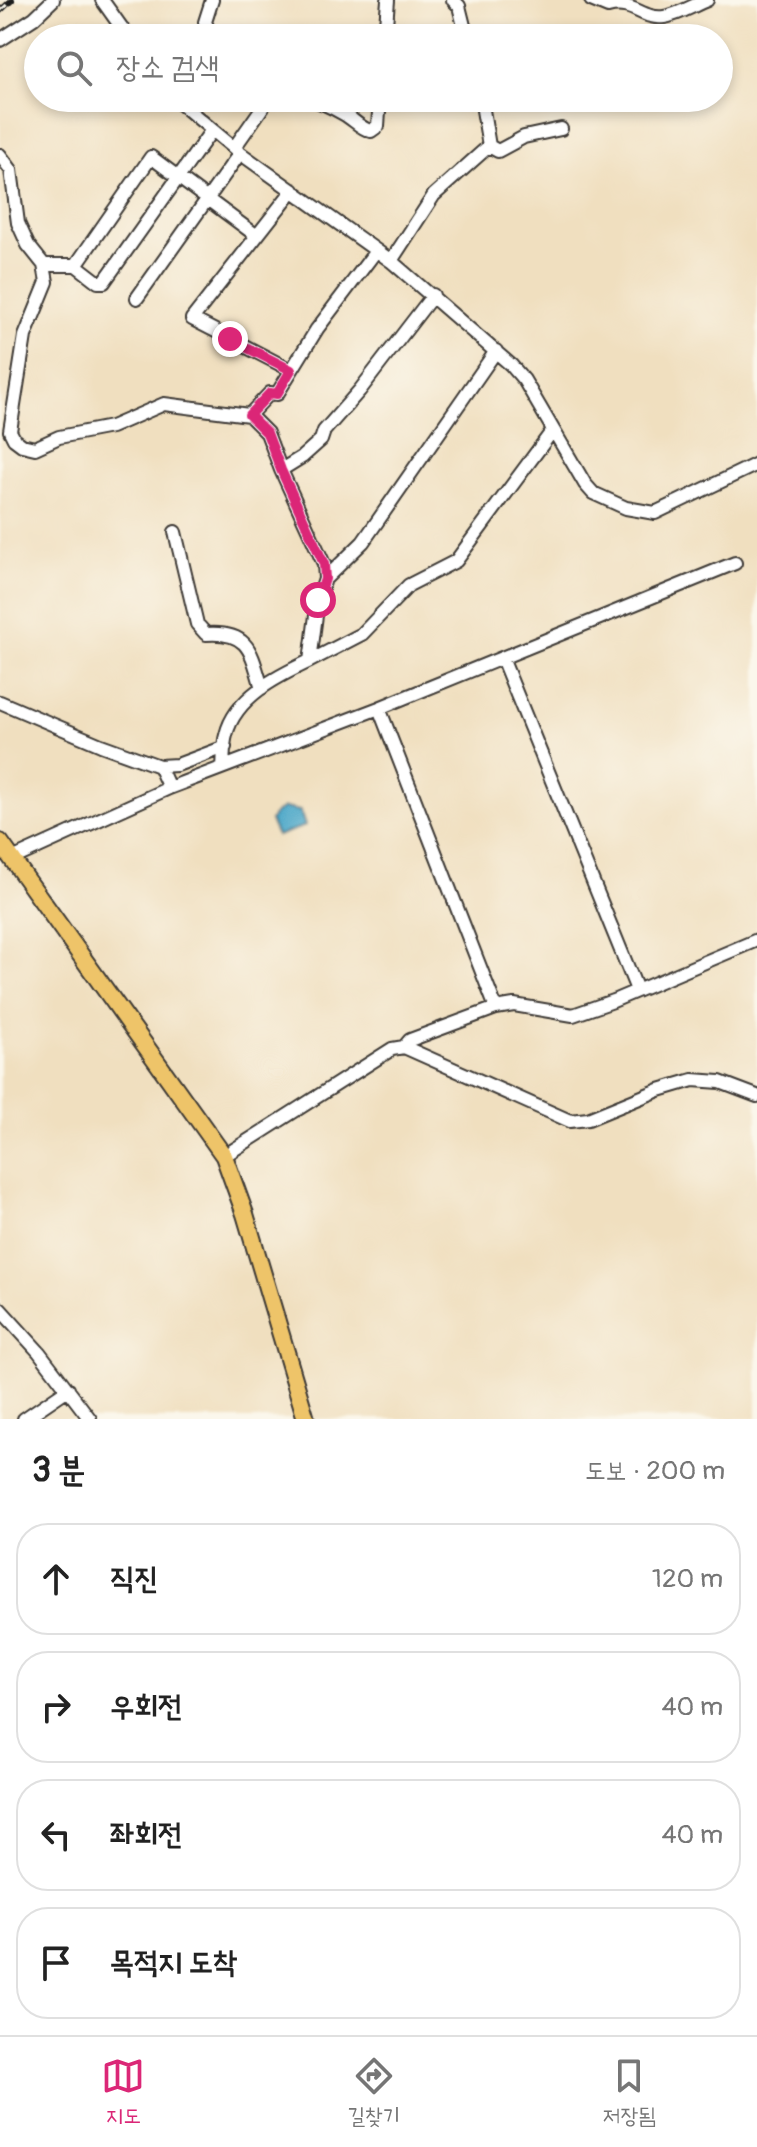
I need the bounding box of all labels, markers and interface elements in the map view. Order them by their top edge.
search box [24,24,733,112]
icon: search [52,46,96,90]
text: 장소 검색 [116,49,219,86]
route end [212,321,248,357]
route start [300,582,336,618]
text: 3 분 [32,1449,86,1492]
text: 도보 · 200 m [585,1455,725,1487]
icon: ahead [34,1557,78,1601]
text: 직진 [110,1560,158,1597]
text: 120 m [652,1563,723,1595]
icon: right [34,1685,78,1729]
text: 우회전 [110,1688,182,1725]
text: 40 m [661,1691,723,1723]
icon: left [34,1813,78,1857]
text: 좌회전 [110,1816,182,1853]
text: 40 m [661,1819,723,1851]
icon: arrive [34,1941,78,1985]
text: 목적지 도착 [110,1944,237,1981]
tab: 지도 [101,2054,145,2130]
tab: 길찾기 [347,2054,400,2130]
tab: 저장됨 [603,2054,656,2130]

